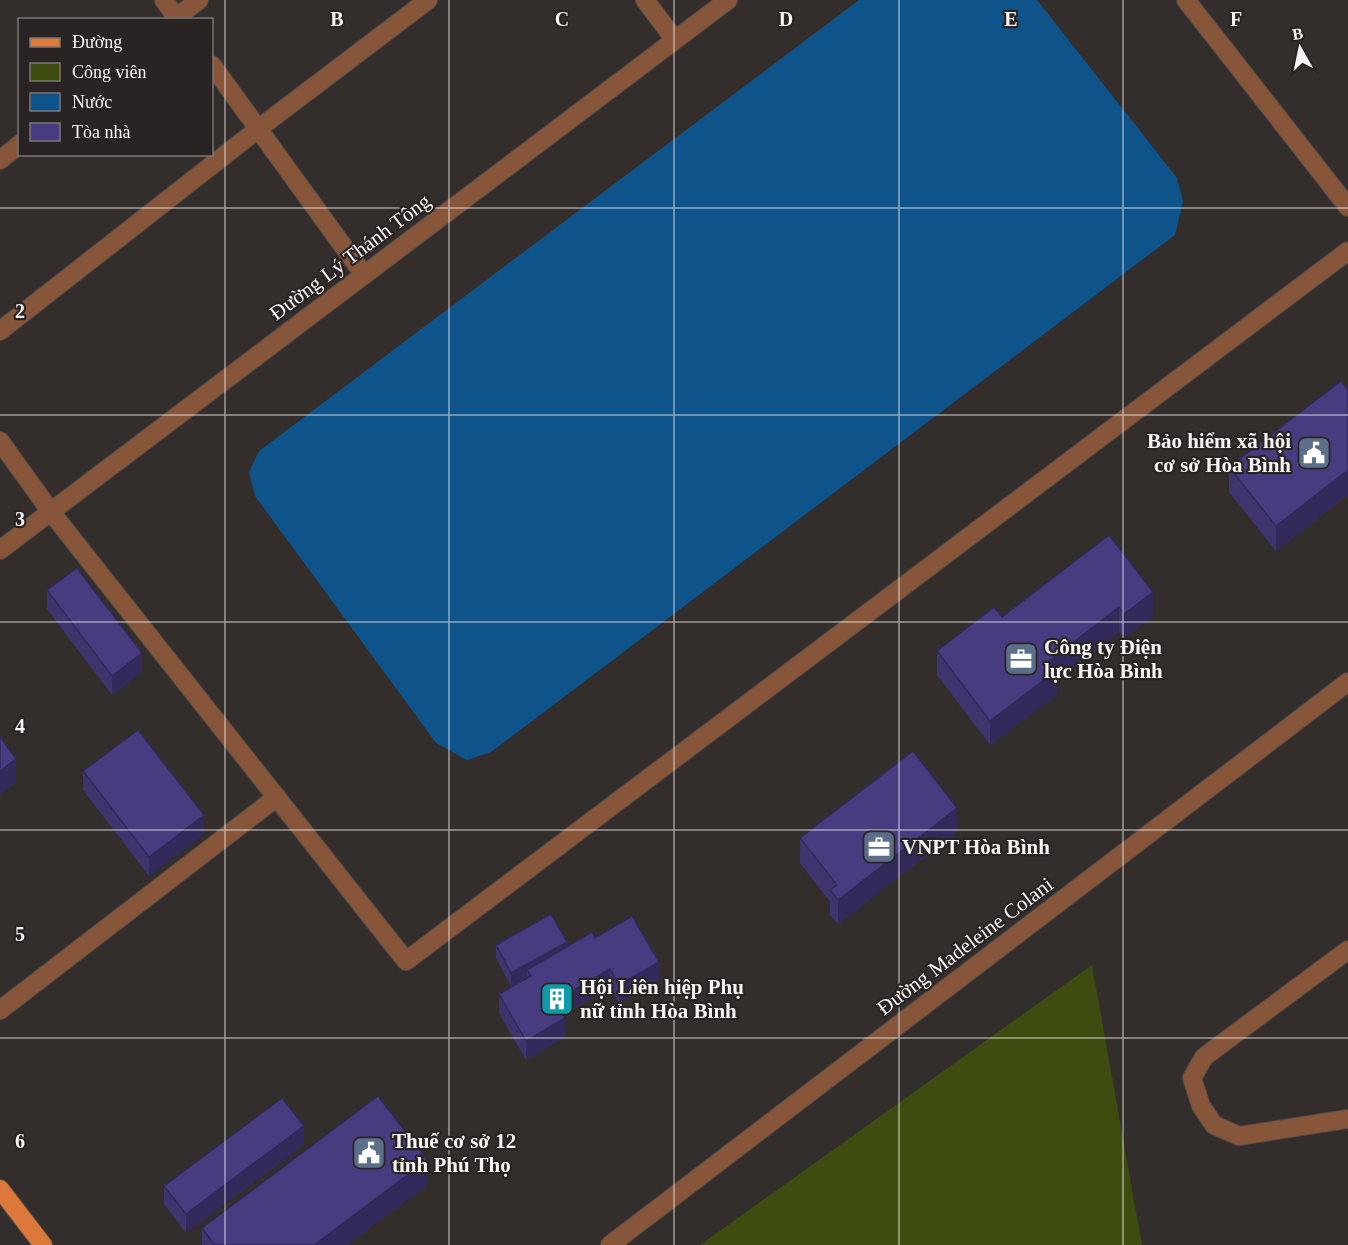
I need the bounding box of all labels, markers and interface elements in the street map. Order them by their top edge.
text: B [330,8,344,30]
text: C [555,8,569,30]
text: D [779,8,793,30]
text: E [1004,8,1018,30]
text: F [1230,8,1242,30]
legend [18,18,213,156]
north arrow [1270,18,1330,78]
text: B [1291,24,1305,43]
text: Đường [72,32,122,52]
text: Công viên [72,62,147,82]
text: Nước [72,92,112,112]
text: Tòa nhà [72,122,130,142]
street label: Đường Lý Thánh Tông [265,188,435,325]
text: 2 [15,300,25,322]
place label: Bảo hiểm xã hội cơ sở Hòa Bình [1147,429,1291,477]
public building icon: Bảo hiểm xã hội cơ sở Hòa Bình [1296,435,1332,471]
text: 3 [15,508,25,530]
place label: Công ty Điện lực Hòa Bình [1044,635,1163,683]
office icon: Công ty Điện lực Hòa Bình [1003,641,1039,677]
text: 4 [15,715,25,737]
office icon: VNPT Hòa Bình [861,829,897,865]
place label: VNPT Hòa Bình [902,835,1050,859]
street label: Đường Madeleine Colani [872,872,1058,1020]
text: 5 [15,923,25,945]
place label: Hội Liên hiệp Phụ nữ tỉnh Hòa Bình [580,975,744,1023]
building icon: Hội Liên hiệp Phụ nữ tỉnh Hòa Bình [539,981,575,1017]
place label: Thuế cơ sở 12 tỉnh Phú Thọ [392,1129,516,1177]
text: 6 [15,1130,25,1152]
public building icon: Thuế cơ sở 12 tỉnh Phú Thọ [351,1135,387,1171]

